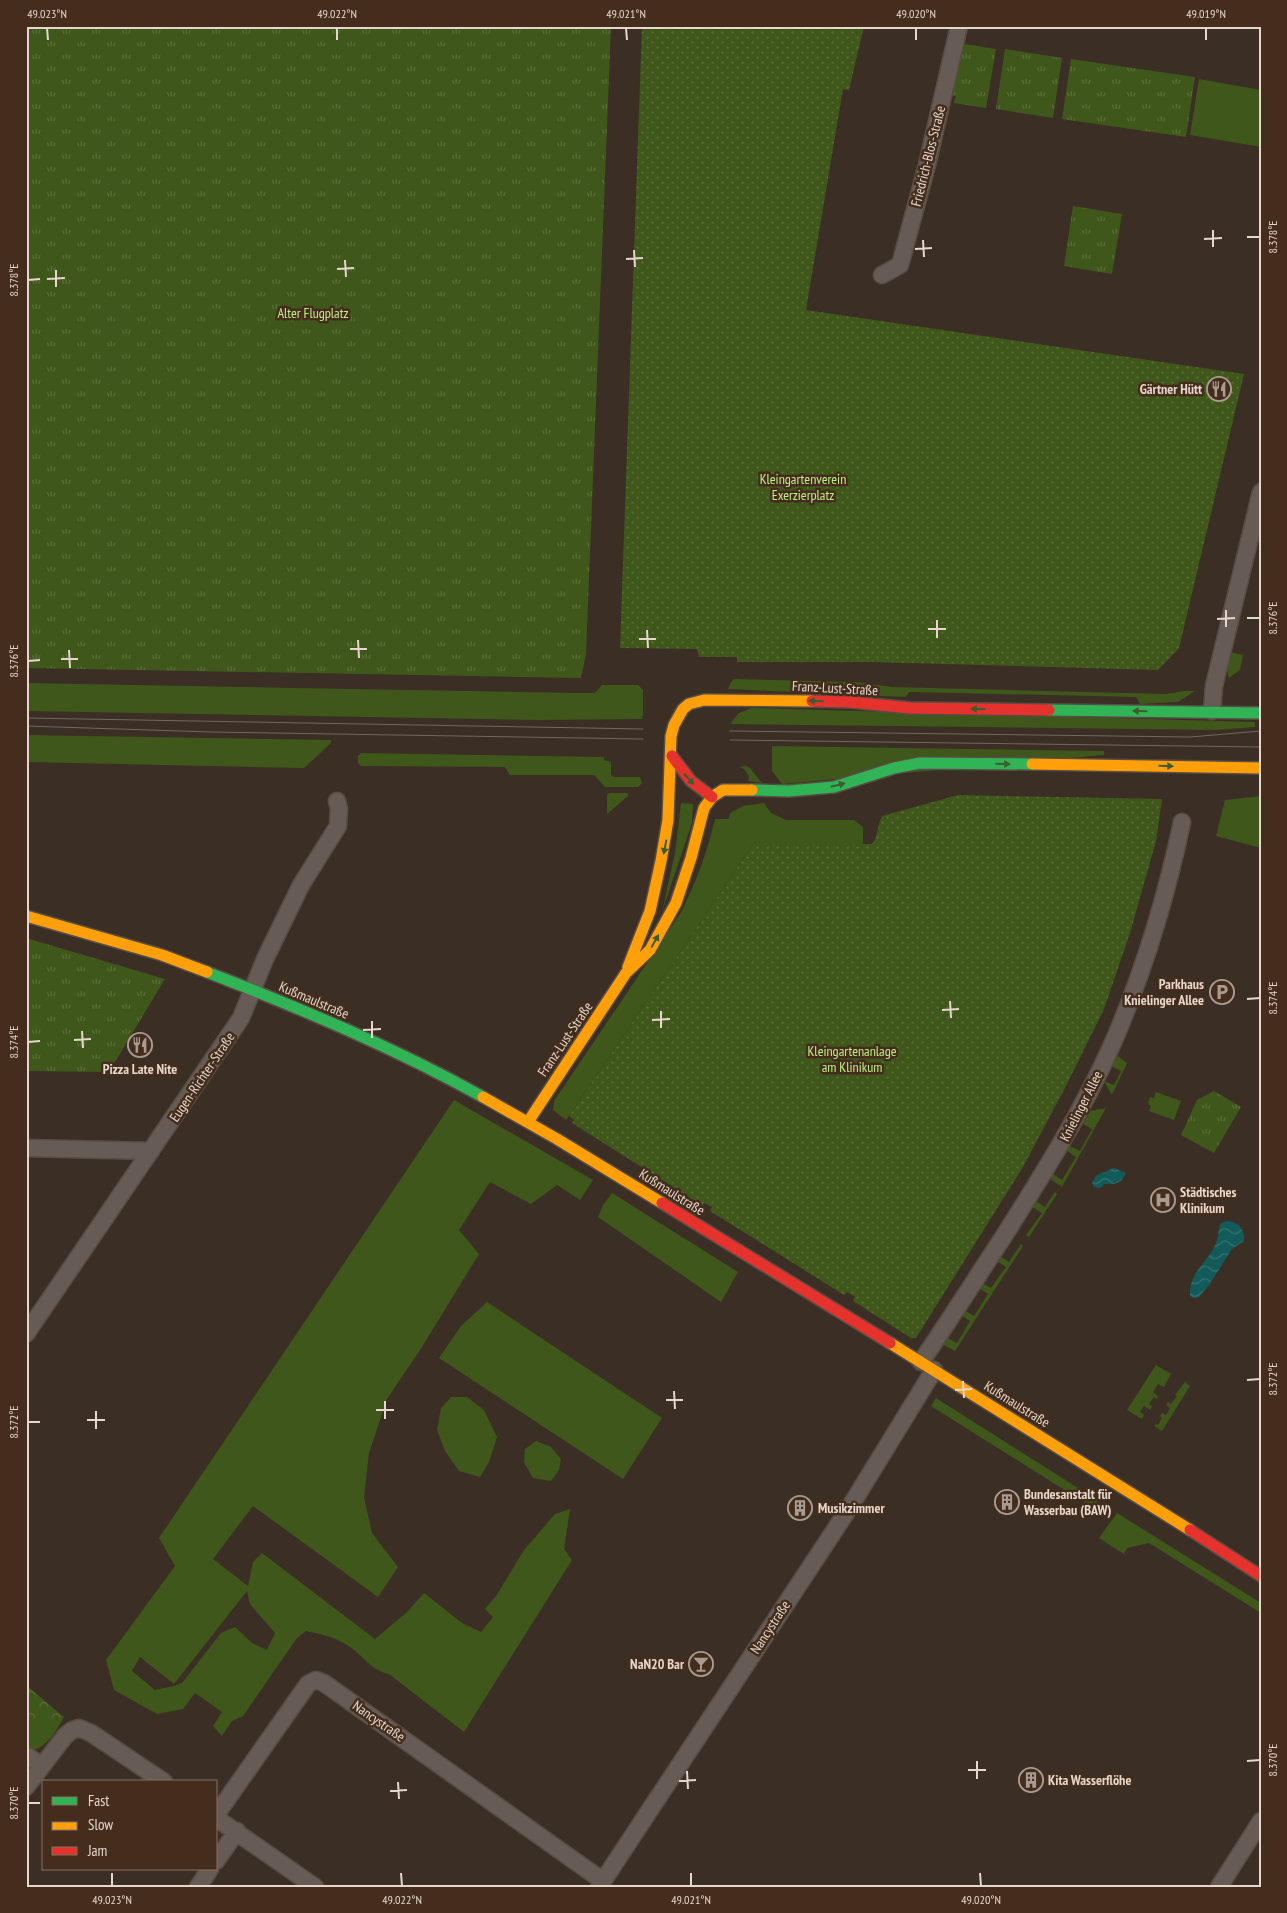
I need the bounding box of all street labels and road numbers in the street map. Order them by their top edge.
street label: Friedrich-Blos-Straße [907,104,949,208]
street label: Franz-Lust-Straße [792,677,879,699]
street label: Kußmaulstraße [276,977,352,1023]
street label: Franz-Lust-Straße [534,998,597,1080]
street label: Eugen-Richter-Straße [165,1029,239,1125]
street label: Knielinger Allee [1056,1067,1107,1144]
street label: Kußmaulstraße [636,1165,708,1219]
street label: Kußmaulstraße [981,1377,1053,1431]
street label: Nancystraße [746,1597,794,1657]
street label: Nancystraße [349,1696,409,1746]

